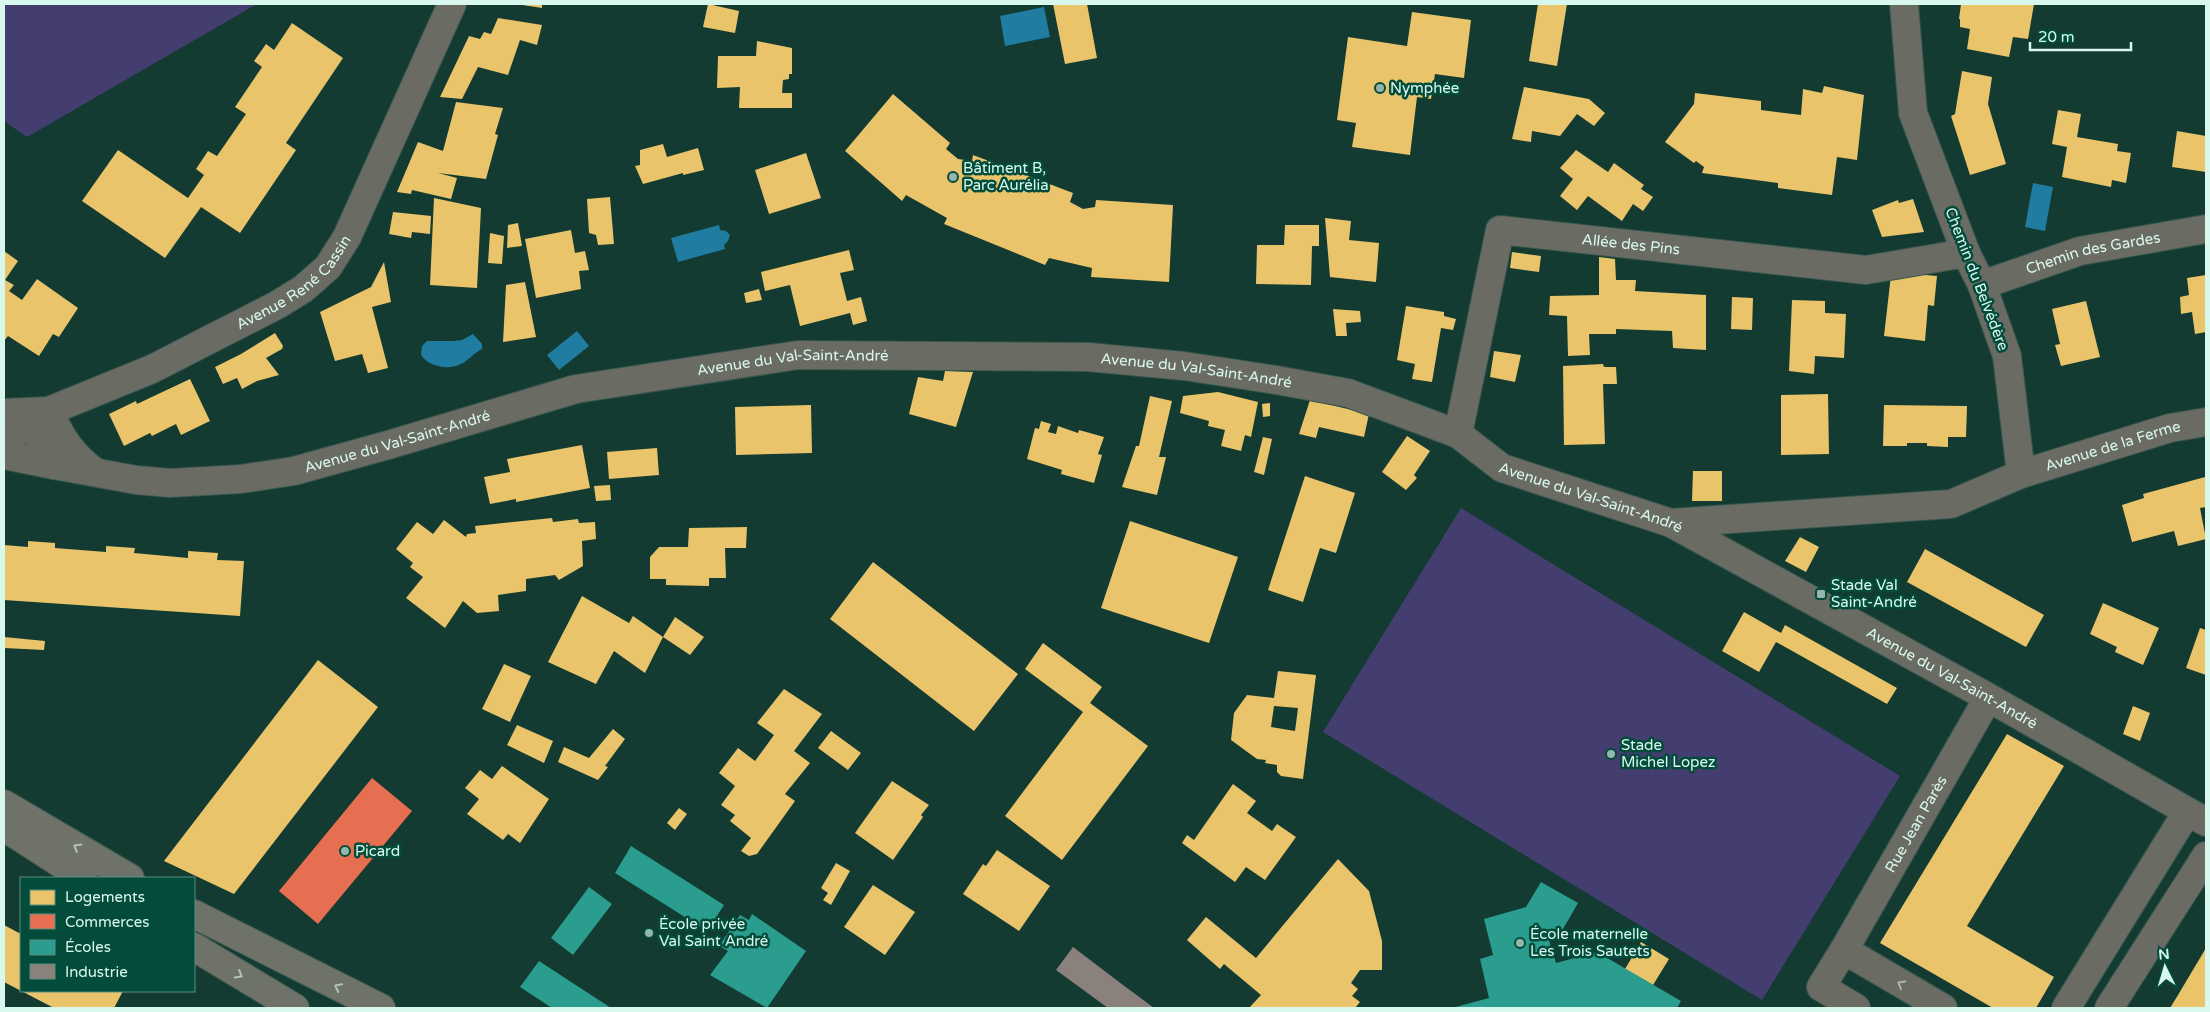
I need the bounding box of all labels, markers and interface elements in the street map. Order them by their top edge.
scale bar [2030,20,2131,52]
text: 20 m [2038,28,2075,46]
place label: Nymphée [1390,79,1459,97]
marker: Nymphée [1374,82,1386,94]
place label: Bâtiment B, Parc Aurélia [963,159,1049,194]
marker: Bâtiment B, Parc Aurélia [947,171,959,183]
street label: Chemin du Belvédère [1941,205,2013,353]
street label: Chemin des Gardes [2023,228,2162,278]
street label: Allée des Pins [1581,230,1681,259]
street label: Avenue René Cassin [233,232,355,333]
street label: Avenue du Val-Saint-André [696,346,889,379]
street label: Avenue du Val-Saint-André [1100,349,1293,392]
street label: Avenue du Val-Saint-André [302,406,492,477]
street label: Avenue de la Ferme [2043,417,2182,475]
street label: Avenue du Val-Saint-André [1497,459,1686,537]
place label: Stade Val Saint-André [1831,576,1917,611]
marker: Stade Val Saint-André [1815,588,1827,600]
street label: Avenue du Val-Saint-André [1863,623,2041,733]
place label: Stade Michel Lopez [1621,736,1716,771]
marker: Stade Michel Lopez [1605,748,1617,760]
street label: Rue Jean Parès [1881,772,1951,876]
place label: Picard [355,842,400,860]
one-way arrow [73,844,82,854]
marker: Picard [339,845,351,857]
legend [20,877,195,992]
text: Logements [65,888,145,906]
text: Commerces [65,913,149,931]
place label: École privée Val Saint André [659,915,768,950]
place label: École maternelle Les Trois Sautets [1530,925,1650,960]
marker: École privée Val Saint André [643,927,655,939]
marker: École maternelle Les Trois Sautets [1514,937,1526,949]
text: Écoles [65,938,111,956]
north arrow [2140,942,2190,992]
text: N [2158,946,2170,964]
text: Industrie [65,963,128,981]
one-way arrow [233,968,242,978]
one-way arrow [1898,980,1907,990]
one-way arrow [334,983,343,993]

